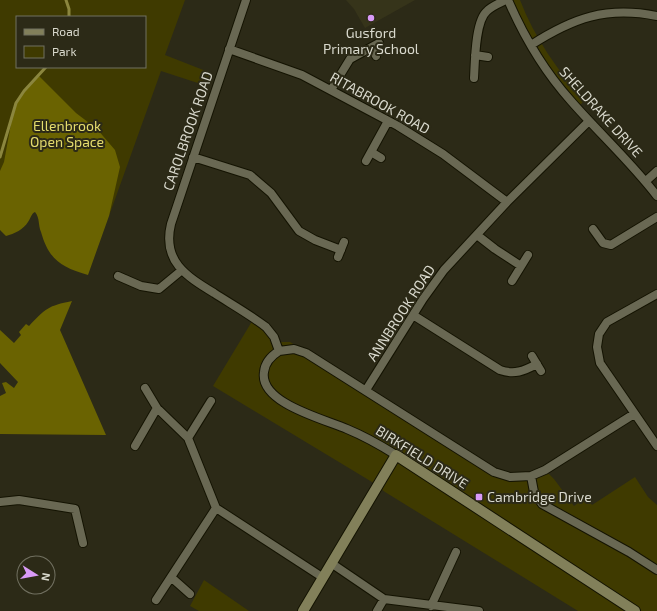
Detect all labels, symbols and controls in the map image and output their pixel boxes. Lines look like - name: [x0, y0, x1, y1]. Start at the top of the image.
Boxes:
- marker: Gusford Primary School: [366, 13, 376, 23]
- legend: [16, 16, 146, 68]
- text: Road: [52, 24, 80, 38]
- place label: Gusford Primary School: [323, 24, 420, 57]
- text: Park: [52, 44, 77, 58]
- street label: SHELDRAKE DRIVE: [556, 63, 647, 161]
- street label: RITABROOK ROAD: [327, 68, 433, 137]
- street label: CAROLBROOK ROAD: [159, 69, 216, 193]
- park label: Ellenbrook Open Space: [30, 117, 104, 150]
- street label: ANNBROOK ROAD: [363, 261, 438, 364]
- street label: BIRKFIELD DRIVE: [373, 421, 472, 492]
- place label: Cambridge Drive: [487, 488, 592, 505]
- marker: Cambridge Drive: [474, 492, 484, 502]
- north arrow: [16, 555, 56, 595]
- text: N: [39, 572, 53, 582]

